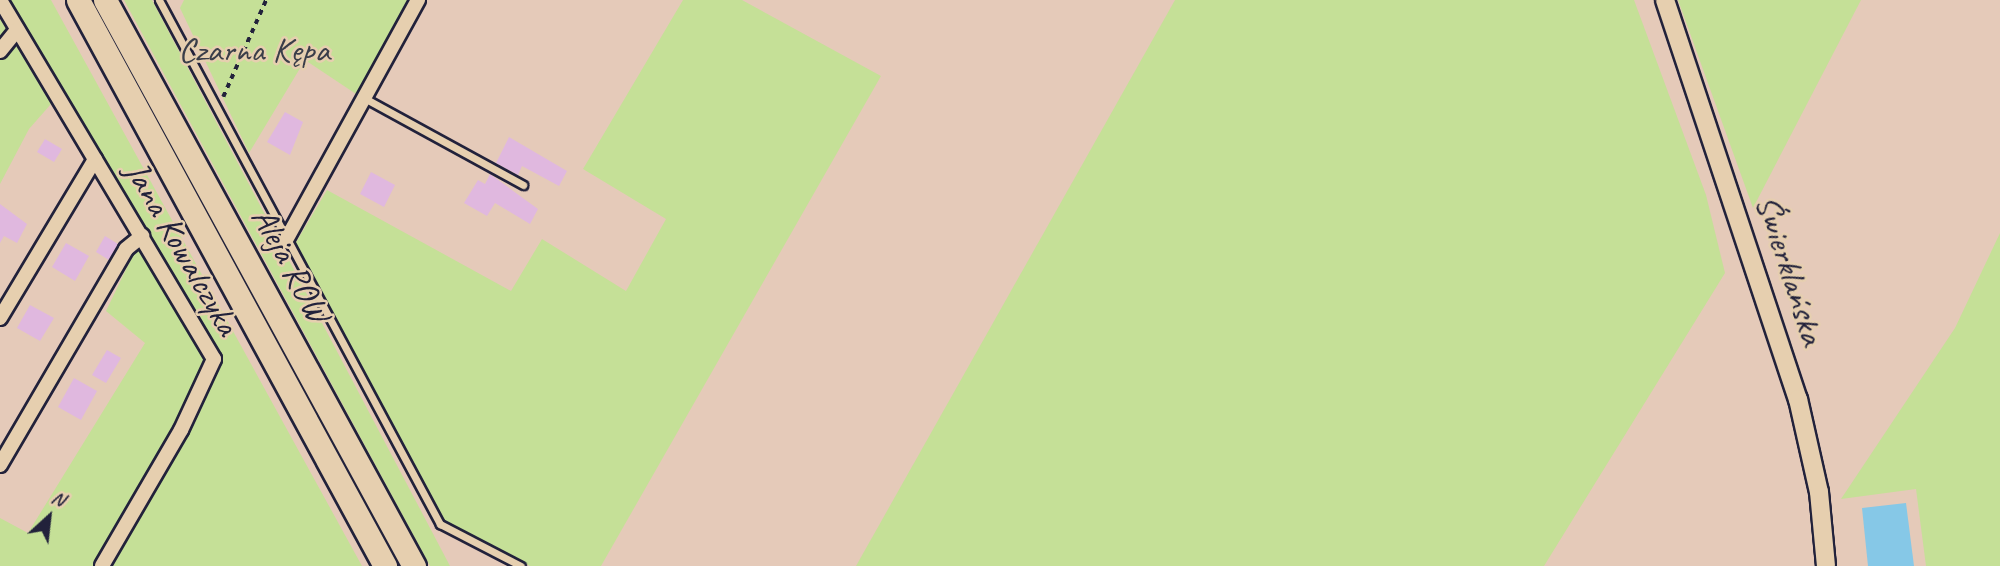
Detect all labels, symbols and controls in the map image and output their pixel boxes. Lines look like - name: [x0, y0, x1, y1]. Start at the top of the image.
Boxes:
- park label: Czarna Kępa: [178, 29, 330, 71]
- street label: Jana Kowalczyka: [116, 154, 248, 342]
- street label: Świerklańska: [1746, 190, 1834, 350]
- street label: Aleja ROW: [242, 200, 340, 330]
- north arrow: [14, 482, 84, 552]
- text: N: [48, 485, 69, 512]

